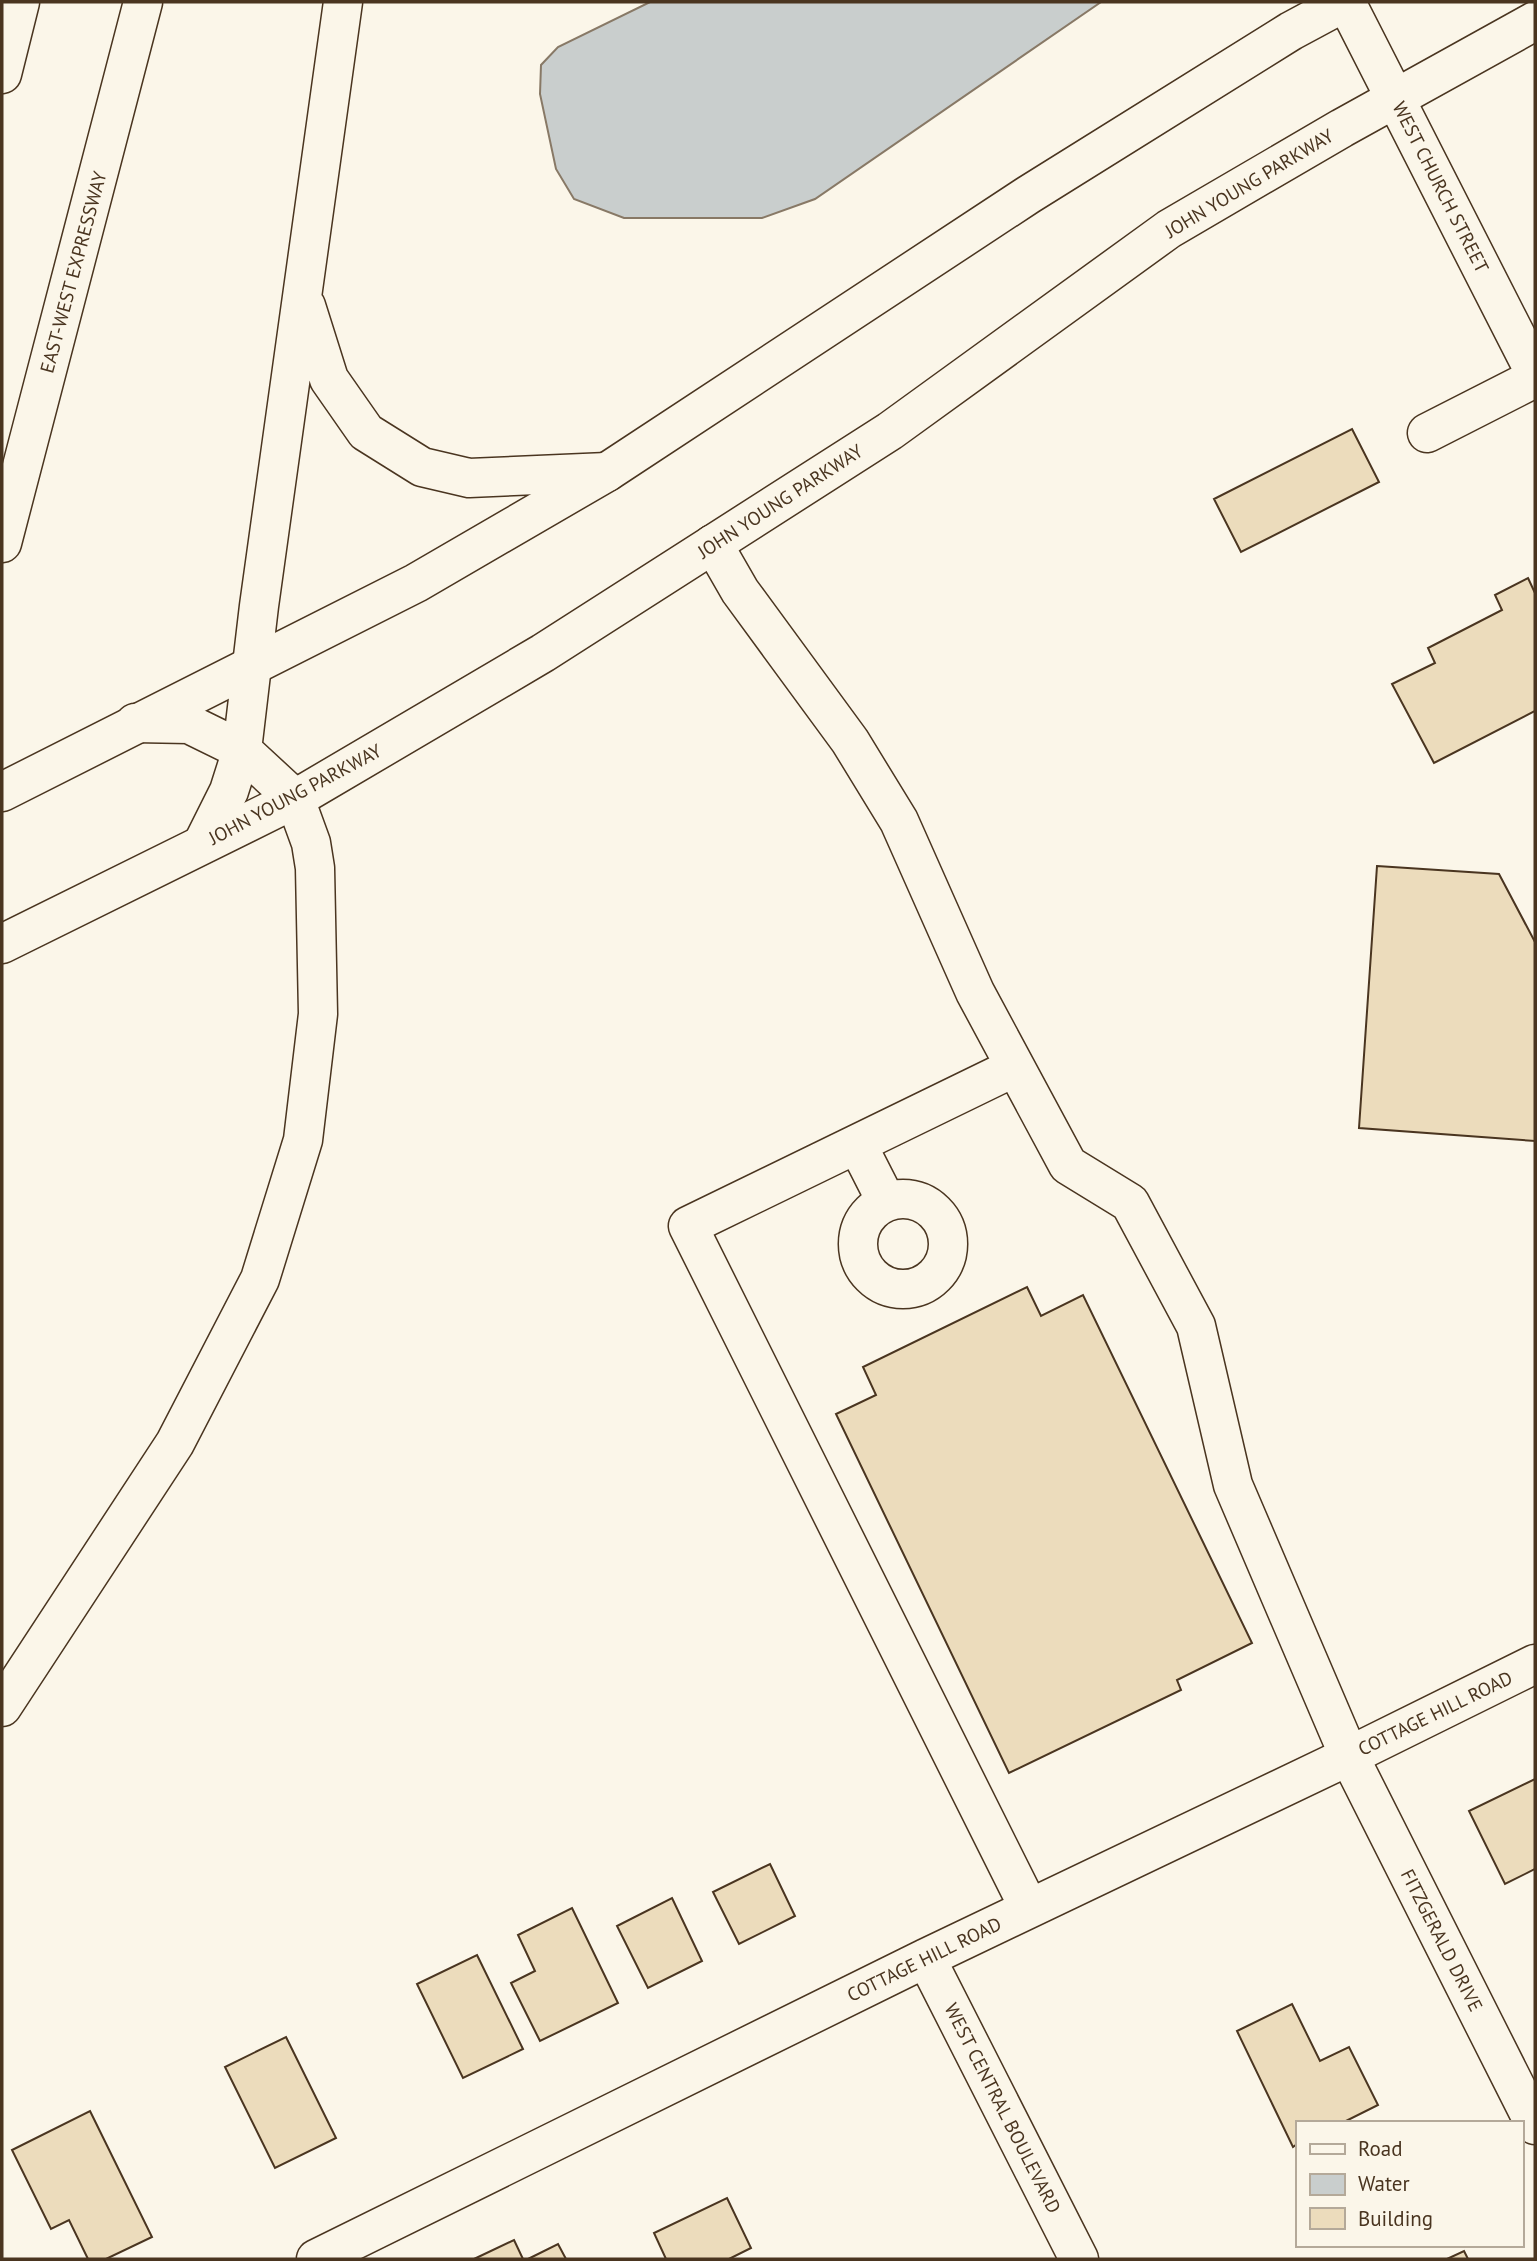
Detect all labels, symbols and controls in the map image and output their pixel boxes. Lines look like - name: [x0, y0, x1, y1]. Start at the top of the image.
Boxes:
- street label: WEST CHURCH STREET: [1387, 97, 1495, 277]
- street label: JOHN YOUNG PARKWAY: [1160, 123, 1338, 243]
- street label: EAST-WEST EXPRESSWAY: [35, 168, 112, 376]
- street label: JOHN YOUNG PARKWAY: [692, 438, 868, 564]
- street label: JOHN YOUNG PARKWAY: [204, 738, 386, 850]
- street label: COTTAGE HILL ROAD: [1354, 1665, 1516, 1761]
- street label: FITZGERALD DRIVE: [1396, 1865, 1488, 2015]
- street label: COTTAGE HILL ROAD: [843, 1911, 1005, 2007]
- street label: WEST CENTRAL BOULEVARD: [940, 1999, 1066, 2217]
- legend: [1296, 2121, 1523, 2247]
- text: Road: [1358, 2135, 1402, 2162]
- text: Water: [1358, 2170, 1410, 2197]
- text: Building: [1358, 2205, 1433, 2232]

